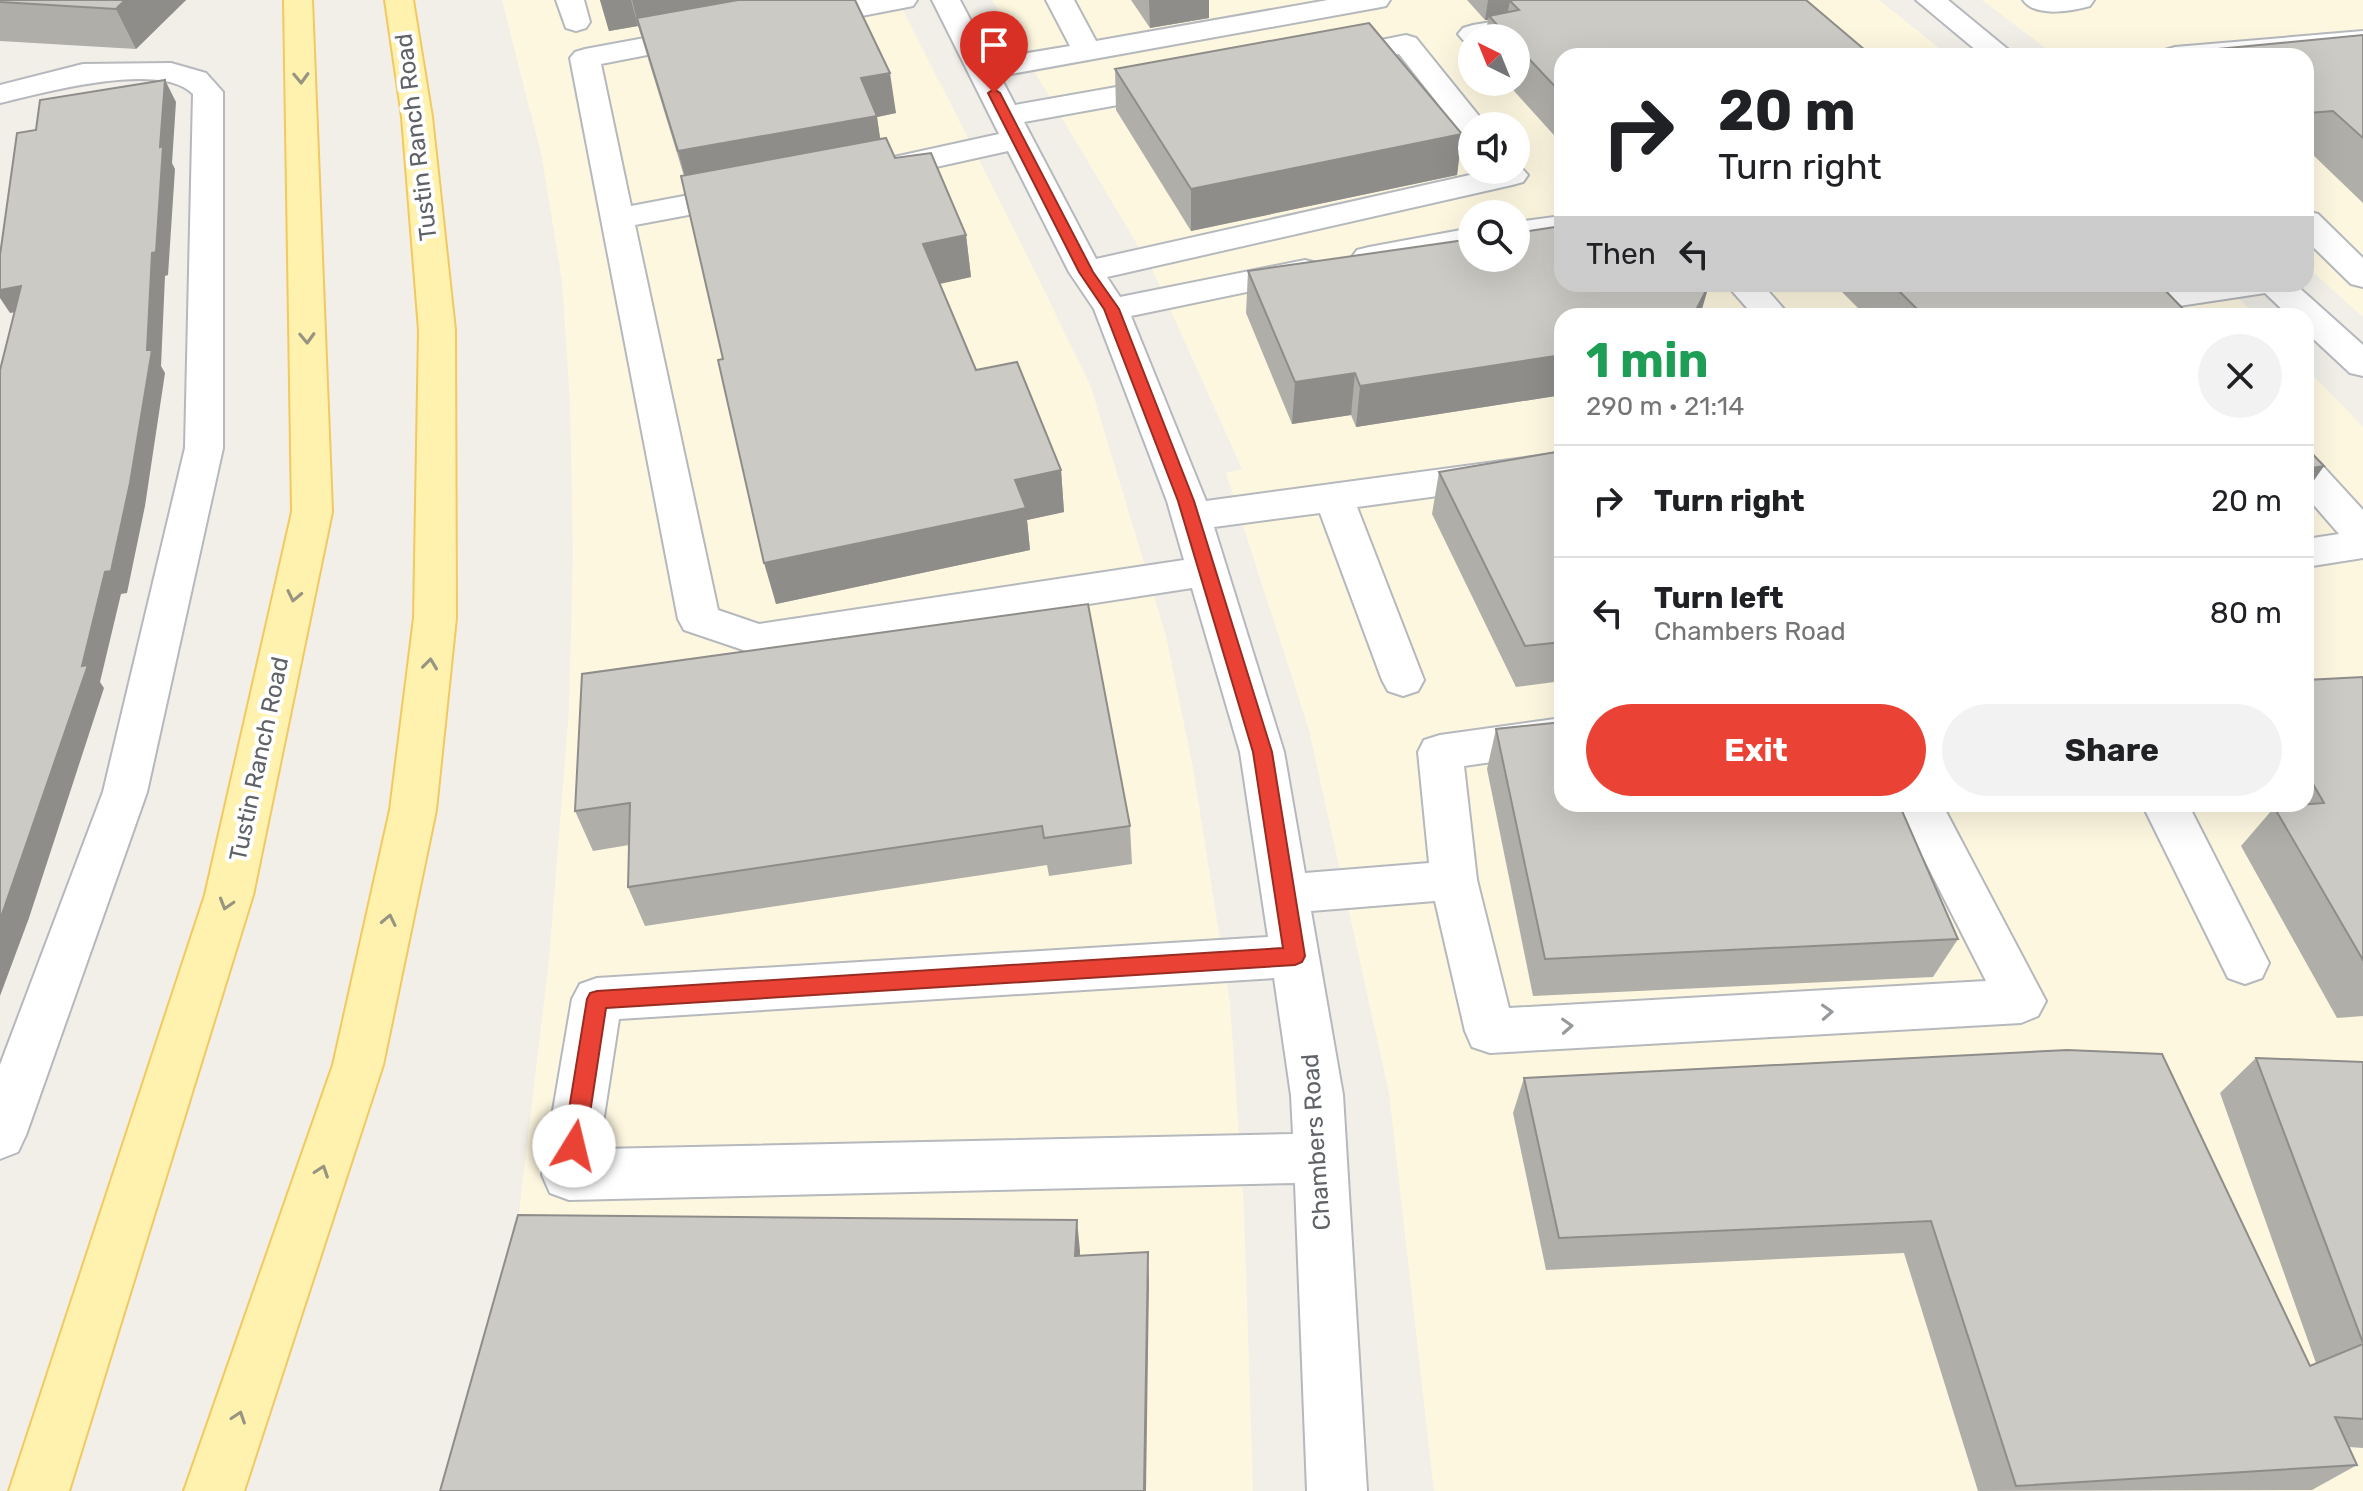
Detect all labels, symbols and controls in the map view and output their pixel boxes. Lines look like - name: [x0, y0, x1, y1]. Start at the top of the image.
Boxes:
- pin: [960, 11, 1028, 93]
- icon: arrive: [972, 23, 1016, 67]
- north arrow: [1458, 24, 1530, 96]
- map controls: [1458, 24, 1530, 272]
- street label: Tustin Ranch Road: [389, 32, 443, 242]
- one-way arrow: [292, 72, 309, 85]
- text: 20 m: [1718, 78, 1856, 144]
- icon: right: [1586, 80, 1690, 184]
- button: sound: [1458, 112, 1530, 184]
- text: Turn right: [1718, 145, 1882, 188]
- button: search: [1458, 200, 1530, 272]
- icon: left: [1672, 232, 1716, 276]
- text: Then: [1586, 236, 1656, 272]
- one-way arrow: [299, 332, 316, 345]
- text: 1 min: [1586, 332, 1709, 389]
- button: close: [2198, 334, 2282, 418]
- text: 290 m · 21:14: [1586, 391, 1744, 422]
- icon: right: [1586, 479, 1630, 523]
- text: Turn right: [1654, 483, 1805, 519]
- text: 20 m: [2211, 483, 2282, 519]
- text: Turn left: [1654, 580, 1784, 616]
- one-way arrow: [286, 589, 303, 602]
- icon: left: [1586, 591, 1630, 635]
- text: 80 m: [2210, 595, 2282, 631]
- text: Chambers Road: [1654, 616, 1846, 647]
- street label: Tustin Ranch Road: [224, 654, 294, 864]
- one-way arrow: [421, 657, 438, 671]
- button: Exit: [1586, 704, 1926, 796]
- button: Share: [1942, 704, 2282, 796]
- one-way arrow: [219, 897, 235, 911]
- one-way arrow: [380, 914, 397, 927]
- one-way arrow: [1821, 1003, 1834, 1020]
- one-way arrow: [1561, 1018, 1574, 1035]
- street label: Chambers Road: [1296, 1053, 1336, 1231]
- position arrow: [532, 1104, 616, 1188]
- one-way arrow: [313, 1165, 329, 1179]
- one-way arrow: [229, 1411, 245, 1425]

